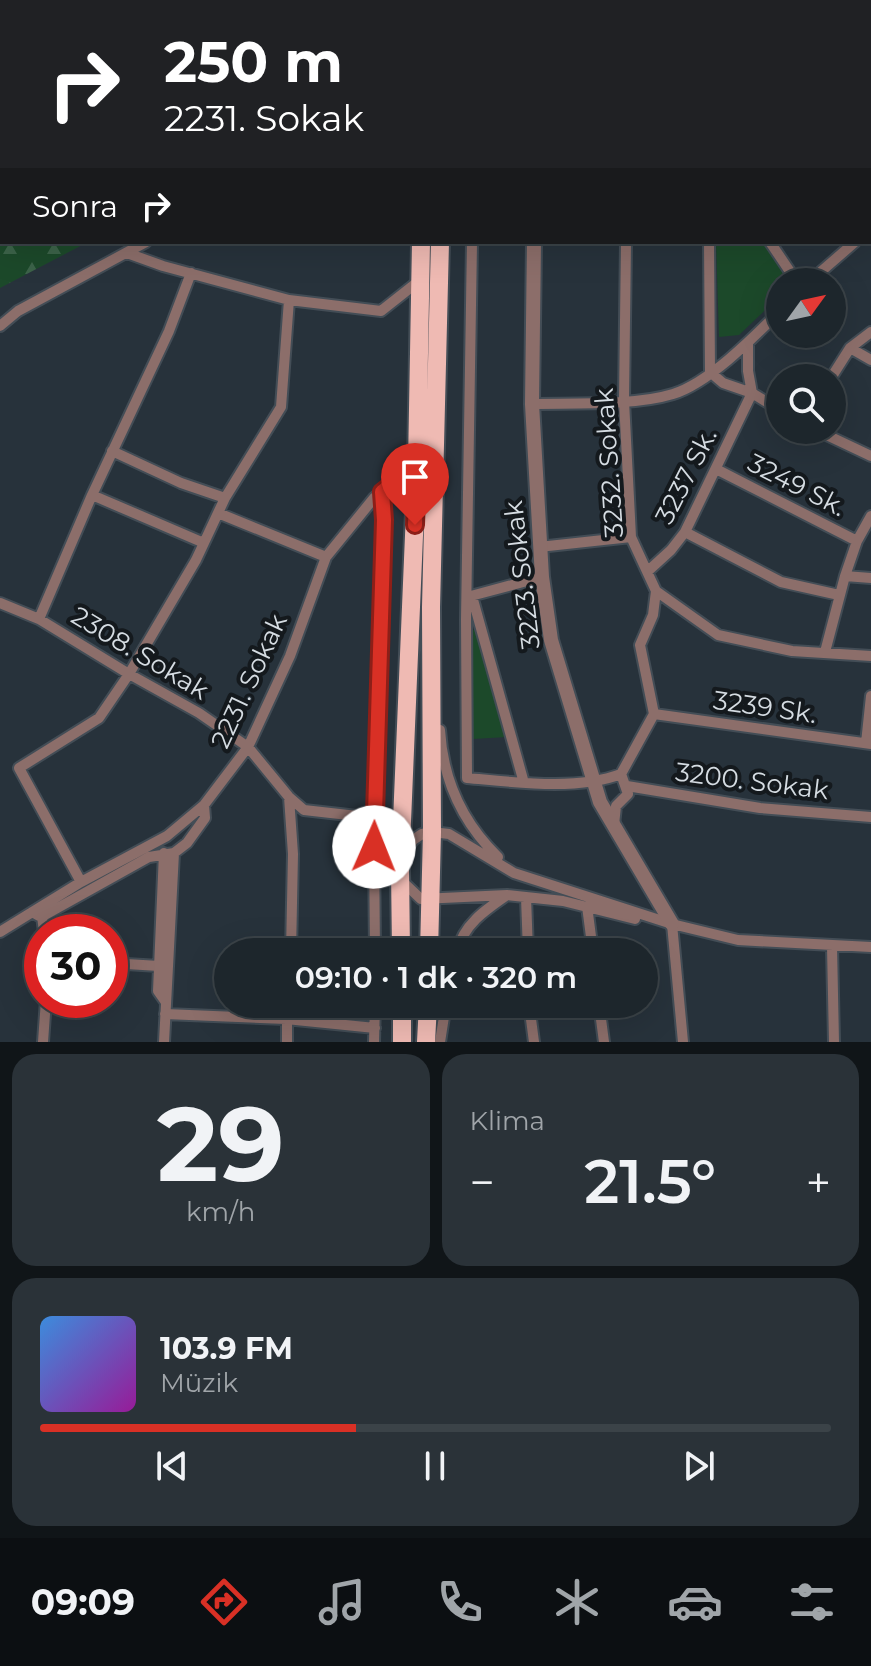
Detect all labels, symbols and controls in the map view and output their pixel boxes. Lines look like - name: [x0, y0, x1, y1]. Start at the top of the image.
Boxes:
- text: 250 m: [164, 28, 343, 96]
- icon: right: [32, 32, 136, 136]
- text: 2231. Sokak: [164, 96, 364, 140]
- icon: right: [134, 184, 178, 228]
- text: Sonra: [32, 188, 118, 225]
- north arrow: [766, 268, 846, 348]
- map controls: [766, 268, 846, 444]
- button: search: [766, 364, 846, 444]
- street label: 3232. Sokak: [588, 387, 630, 539]
- street label: 3237 Sk.: [648, 423, 724, 529]
- pin: [381, 443, 449, 525]
- street label: 3249 Sk.: [743, 447, 851, 523]
- icon: arrive: [393, 455, 437, 499]
- street label: 3223. Sokak: [497, 498, 547, 651]
- street label: 2308. Sokak: [66, 600, 215, 707]
- street label: 2231. Sokak: [204, 608, 294, 753]
- street label: 3239 Sk.: [711, 684, 819, 730]
- street label: 3200. Sokak: [674, 756, 831, 806]
- position arrow: [332, 805, 416, 889]
- speed limit sign: 30: [24, 914, 128, 1018]
- text: 09:10 · 1 dk · 320 m: [295, 959, 577, 996]
- text: 29: [157, 1080, 285, 1207]
- text: Klima: [470, 1105, 545, 1137]
- text: 21.5°: [584, 1145, 716, 1218]
- text: −: [470, 1155, 495, 1209]
- text: +: [806, 1155, 831, 1209]
- text: km/h: [186, 1196, 255, 1228]
- text: 103.9 FM: [160, 1330, 293, 1367]
- text: Müzik: [160, 1367, 238, 1399]
- icon: previous: [150, 1444, 194, 1488]
- icon: pause: [413, 1444, 457, 1488]
- icon: next: [677, 1444, 721, 1488]
- icon: directions: [196, 1574, 252, 1630]
- icon: music: [314, 1574, 370, 1630]
- icon: phone: [432, 1574, 488, 1630]
- icon: climate: [549, 1574, 605, 1630]
- icon: car: [667, 1574, 723, 1630]
- icon: filters: [784, 1574, 840, 1630]
- text: 09:09: [31, 1580, 135, 1624]

